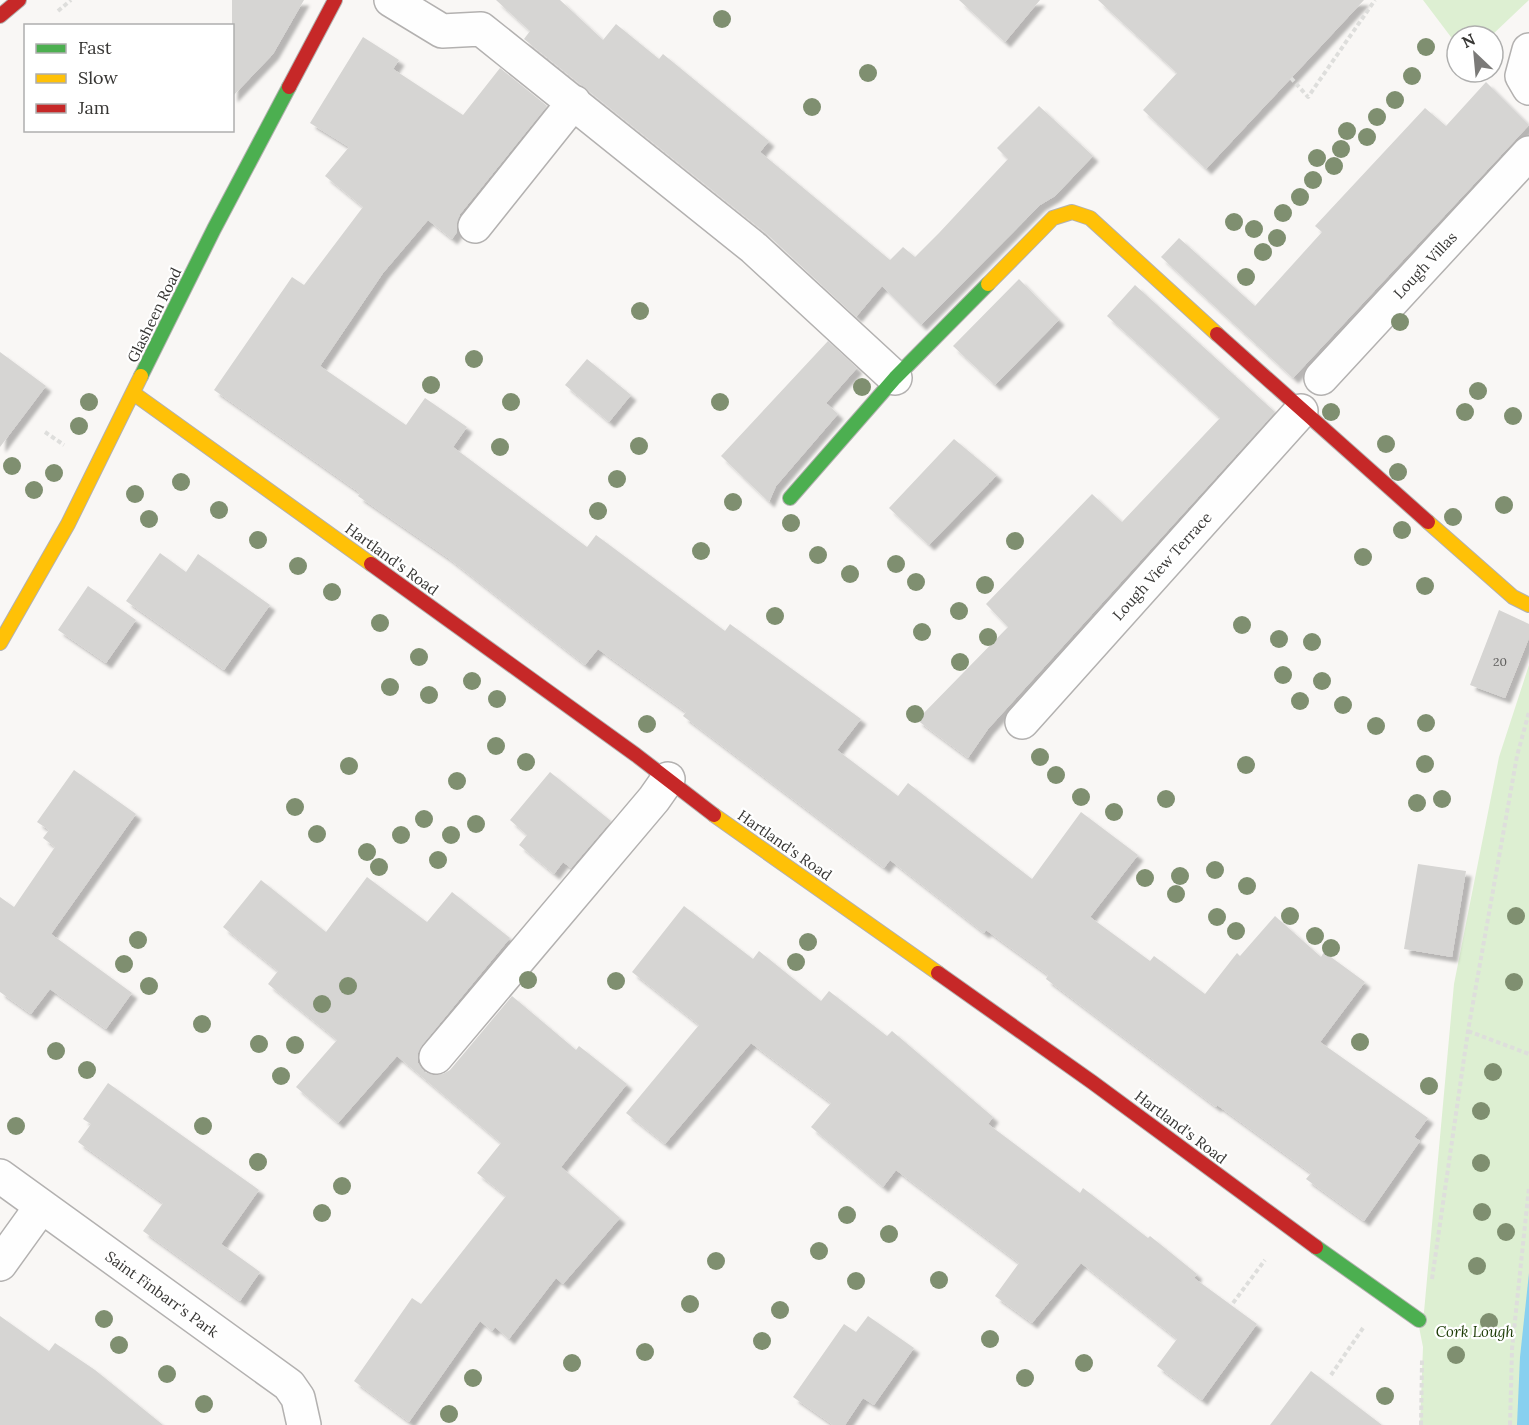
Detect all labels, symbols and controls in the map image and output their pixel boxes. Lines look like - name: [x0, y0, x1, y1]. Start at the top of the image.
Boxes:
- legend: [24, 24, 234, 132]
- north arrow: [1445, 24, 1505, 84]
- text: N: [1458, 29, 1478, 52]
- text: Fast: [78, 36, 112, 59]
- text: Slow: [78, 66, 118, 89]
- text: Jam: [77, 96, 110, 119]
- street label: Lough Villas: [1389, 228, 1461, 302]
- street label: Glasheen Road: [123, 264, 185, 366]
- street label: Lough View Terrace: [1108, 508, 1216, 624]
- street label: Hartland's Road: [342, 519, 442, 599]
- house number: 20: [1493, 654, 1507, 669]
- street label: Hartland's Road: [734, 806, 836, 884]
- street label: Hartland's Road: [1131, 1086, 1231, 1168]
- street label: Saint Finbarr's Park: [102, 1247, 222, 1341]
- park label: Cork Lough: [1436, 1322, 1515, 1341]

